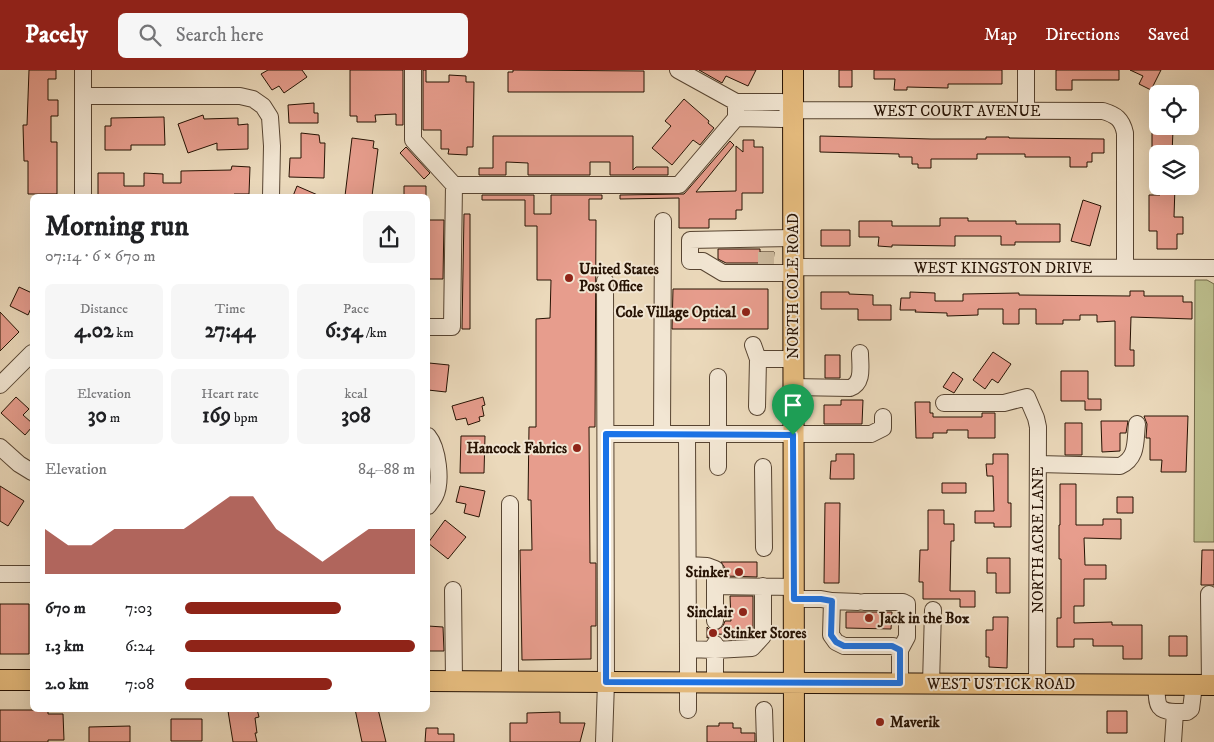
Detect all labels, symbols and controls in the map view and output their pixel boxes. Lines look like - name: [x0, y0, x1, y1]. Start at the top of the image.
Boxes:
- search box: [118, 13, 468, 58]
- text: Pacely: [25, 20, 88, 50]
- icon: search: [136, 21, 164, 49]
- text: Search here: [176, 24, 264, 47]
- text: Map: [984, 24, 1017, 46]
- text: Directions: [1045, 24, 1120, 46]
- text: Saved: [1148, 24, 1189, 46]
- map controls: [1149, 85, 1199, 195]
- button: locate: [1149, 85, 1199, 135]
- street label: WEST COURT AVENUE: [872, 102, 1041, 121]
- button: layers: [1149, 145, 1199, 195]
- text: Morning run: [45, 209, 189, 244]
- button: share: [363, 211, 415, 263]
- street label: NORTH COLE ROAD: [784, 213, 803, 359]
- text: 07:14 · 6 × 670 m: [45, 246, 156, 266]
- street label: WEST KINGSTON DRIVE: [913, 259, 1093, 278]
- place label: United States Post Office: [579, 260, 659, 296]
- marker: United States Post Office: [563, 272, 575, 284]
- text: Distance: [80, 300, 128, 318]
- text: Time: [215, 300, 245, 318]
- text: Pace: [343, 300, 369, 318]
- place label: Cole Village Optical: [615, 303, 736, 322]
- marker: Cole Village Optical: [740, 306, 752, 318]
- text: 4.02: [74, 318, 113, 344]
- text: 27:44: [205, 318, 255, 344]
- text: 6:54: [325, 318, 363, 344]
- text: km: [113, 324, 134, 342]
- text: /km: [363, 324, 387, 342]
- pin: [772, 384, 814, 435]
- text: Elevation: [77, 385, 131, 403]
- text: Heart rate: [201, 385, 259, 403]
- text: kcal: [345, 385, 367, 403]
- icon: arrive: [779, 391, 807, 419]
- text: 30: [88, 403, 107, 429]
- text: 169: [202, 403, 231, 429]
- text: 308: [341, 403, 371, 429]
- text: m: [107, 409, 120, 427]
- text: bpm: [231, 409, 258, 427]
- place label: Hancock Fabrics: [466, 439, 567, 458]
- marker: Hancock Fabrics: [571, 442, 583, 454]
- text: Elevation: [45, 459, 107, 479]
- text: 84–88 m: [358, 459, 415, 479]
- street label: NORTH ACRE LANE: [1029, 466, 1048, 613]
- place label: Stinker: [686, 563, 729, 582]
- marker: Stinker: [733, 566, 745, 578]
- text: 670 m: [45, 598, 86, 618]
- text: 7:03: [125, 598, 152, 618]
- place label: Sinclair: [687, 603, 733, 622]
- marker: Sinclair: [737, 606, 749, 618]
- place label: Jack in the Box: [877, 609, 970, 628]
- marker: Jack in the Box: [863, 612, 875, 624]
- place label: Stinker Stores: [723, 624, 806, 643]
- marker: Stinker Stores: [707, 627, 719, 639]
- text: 1.3 km: [45, 636, 84, 656]
- text: 6:24: [125, 636, 155, 656]
- text: 2.0 km: [45, 674, 89, 694]
- text: 7:08: [125, 674, 154, 694]
- street label: WEST USTICK ROAD: [926, 675, 1075, 694]
- place label: Maverik: [890, 713, 940, 732]
- marker: Maverik: [874, 716, 886, 728]

